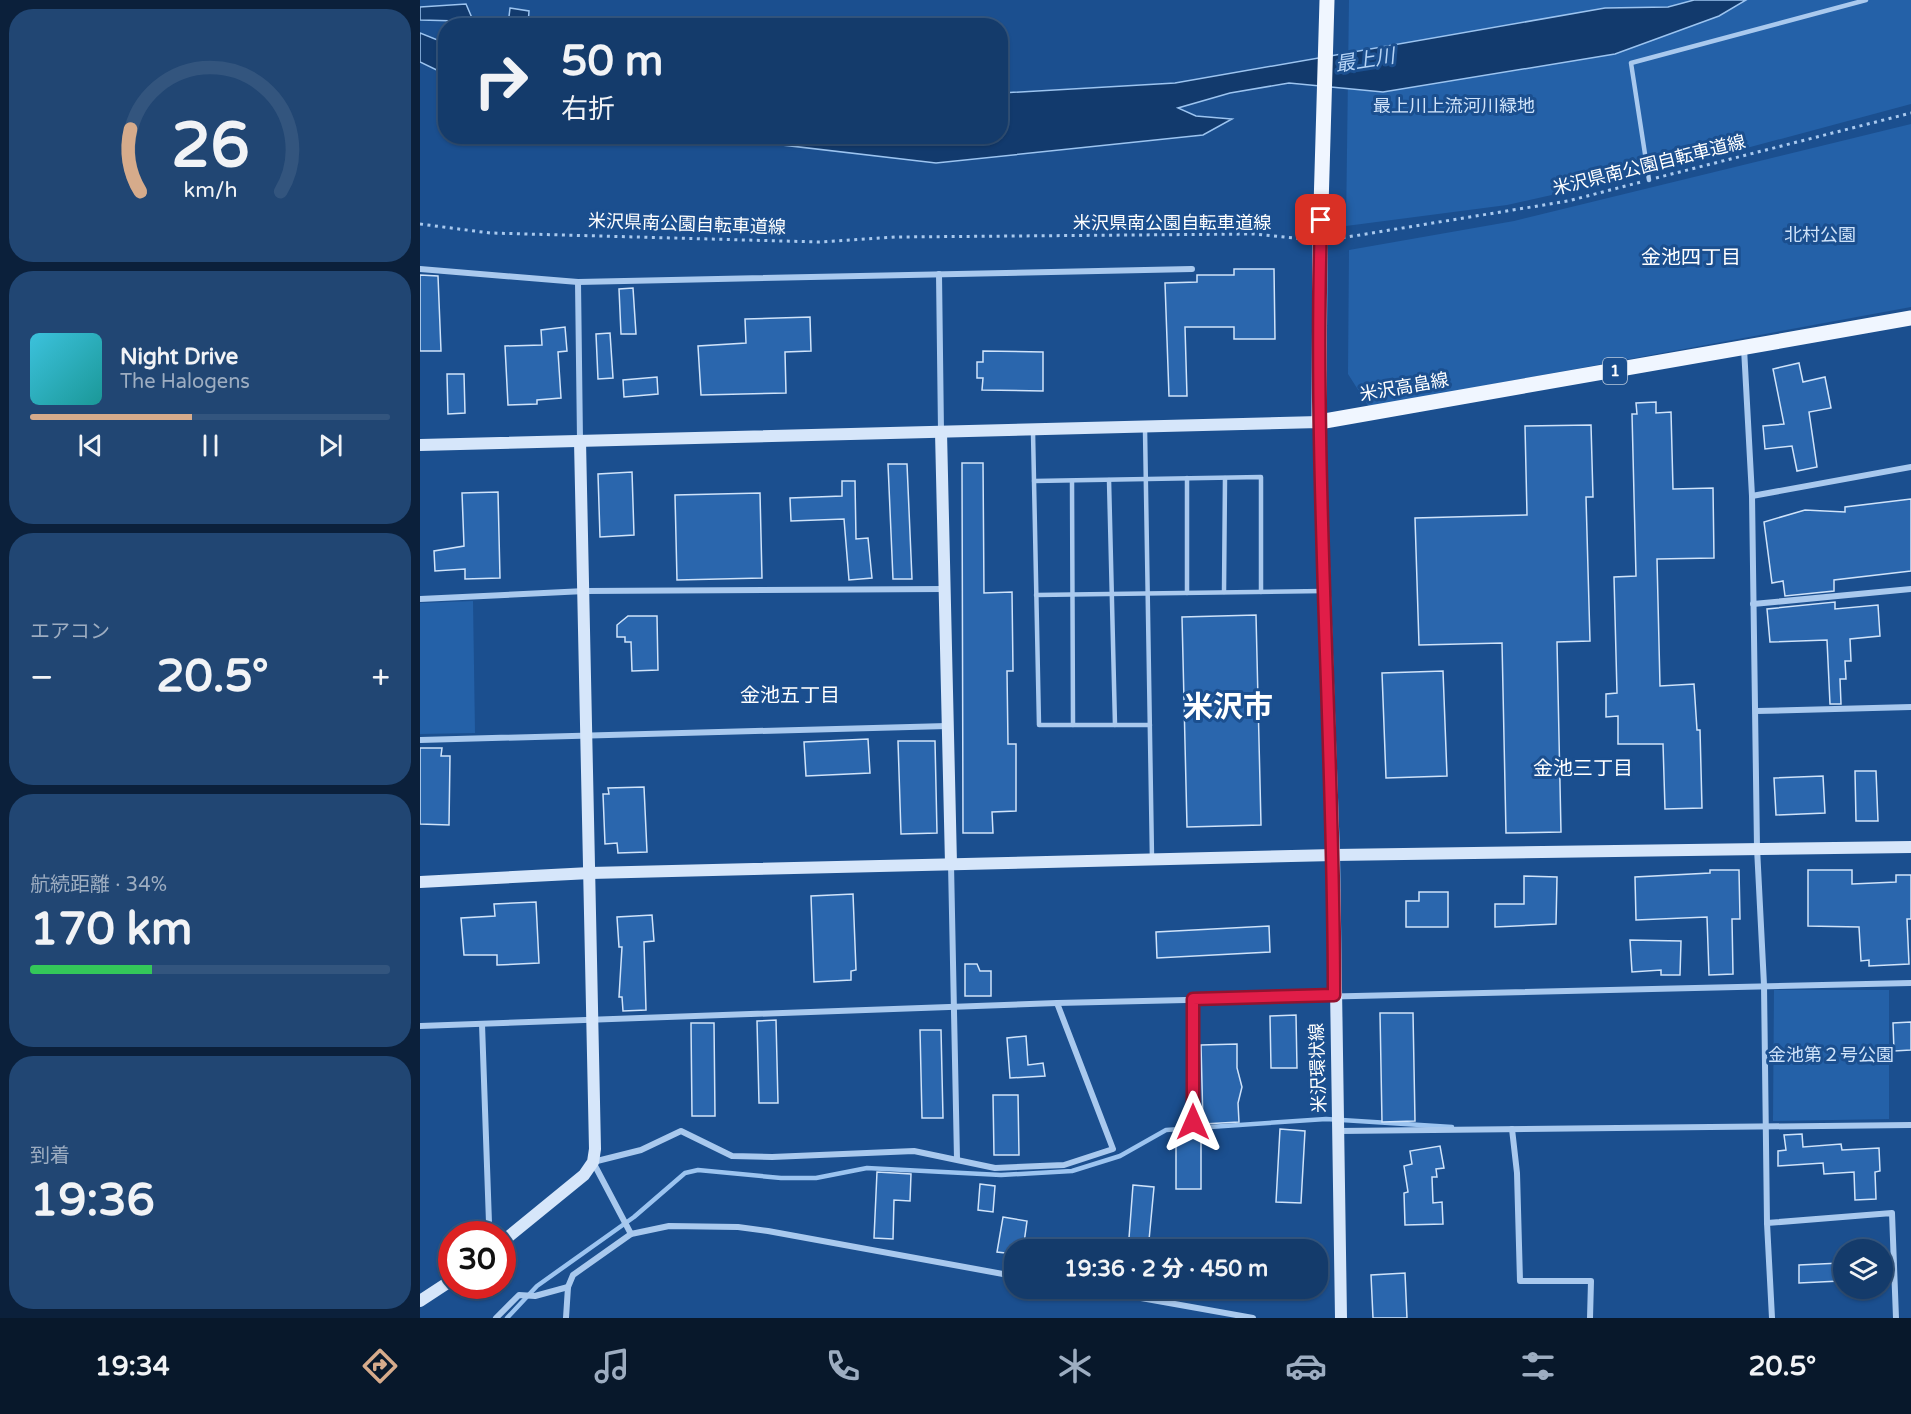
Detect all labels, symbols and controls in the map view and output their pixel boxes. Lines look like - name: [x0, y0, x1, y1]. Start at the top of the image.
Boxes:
- text: 50 m: [561, 36, 663, 87]
- icon: right: [462, 42, 540, 120]
- water label: 最上川: [1333, 44, 1398, 78]
- text: 右折: [561, 93, 615, 126]
- park label: 最上川上流河川緑地: [1373, 95, 1535, 117]
- text: 26: [171, 110, 249, 185]
- street label: 米沢県南公園自転車道線: [1550, 130, 1748, 200]
- text: km/h: [183, 178, 237, 204]
- pin: [1295, 194, 1346, 245]
- icon: arrive: [1304, 203, 1337, 236]
- street label: 米沢県南公園自転車道線: [588, 210, 786, 238]
- street label: 米沢県南公園自転車道線: [1073, 212, 1271, 234]
- park label: 北村公園: [1784, 224, 1856, 246]
- district label: 金池四丁目: [1641, 246, 1741, 270]
- text: Night Drive: [120, 344, 238, 370]
- road number: 1: [1603, 358, 1627, 384]
- street label: 米沢高畠線: [1358, 368, 1450, 406]
- text: The Halogens: [120, 370, 250, 394]
- icon: previous: [74, 429, 107, 462]
- icon: pause: [194, 429, 227, 462]
- icon: next: [314, 429, 347, 462]
- text: エアコン: [30, 620, 110, 644]
- text: 20.5°: [156, 650, 269, 704]
- text: −: [30, 658, 54, 697]
- text: +: [371, 658, 390, 697]
- district label: 金池五丁目: [740, 684, 840, 708]
- district label: 米沢市: [1183, 689, 1273, 726]
- district label: 金池三丁目: [1533, 757, 1633, 781]
- text: 航続距離 · 34%: [30, 873, 167, 897]
- text: 170 km: [30, 903, 192, 957]
- street label: 米沢環状線: [1305, 1023, 1331, 1113]
- park label: 金池第２号公園: [1768, 1044, 1894, 1066]
- position arrow: [1161, 1090, 1225, 1154]
- text: 到着: [30, 1144, 70, 1168]
- text: 19:36: [30, 1174, 155, 1228]
- speed limit sign: 30: [438, 1221, 516, 1299]
- map controls: [1833, 1239, 1893, 1299]
- button: layers: [1833, 1239, 1893, 1299]
- text: 19:36 · 2 分 · 450 m: [1064, 1256, 1268, 1282]
- icon: directions: [359, 1345, 401, 1387]
- icon: music: [591, 1345, 633, 1387]
- icon: phone: [822, 1345, 864, 1387]
- icon: climate: [1054, 1345, 1096, 1387]
- icon: car: [1285, 1345, 1327, 1387]
- icon: filters: [1517, 1345, 1559, 1387]
- text: 19:34: [95, 1350, 170, 1383]
- text: 20.5°: [1749, 1350, 1816, 1383]

